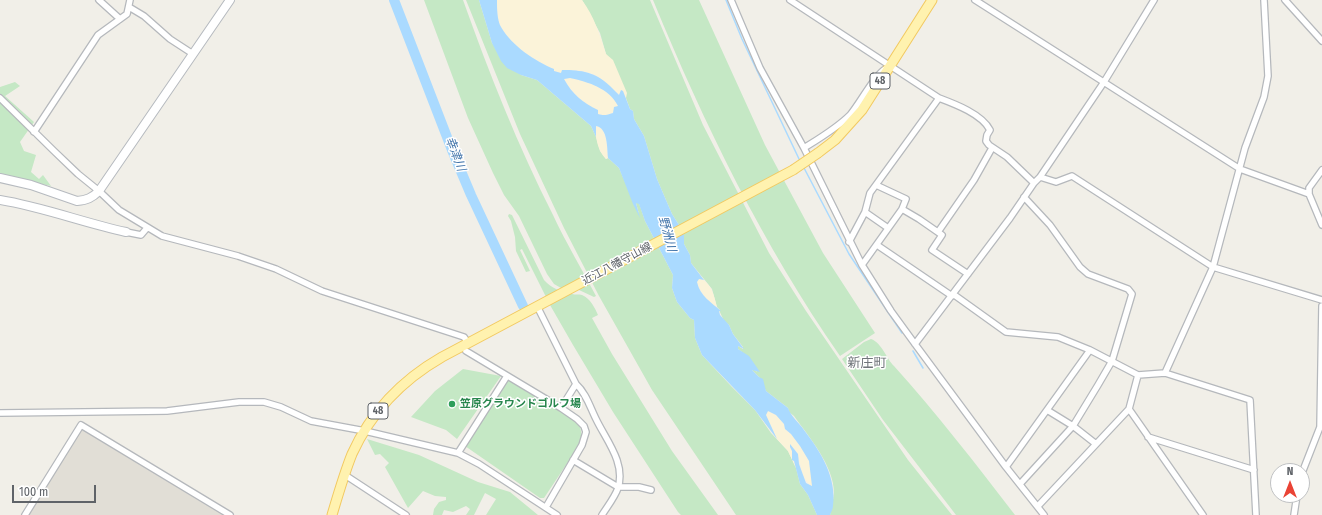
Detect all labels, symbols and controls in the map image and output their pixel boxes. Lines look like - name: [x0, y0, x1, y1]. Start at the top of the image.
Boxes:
- road number: 48: [870, 73, 890, 89]
- water label: 幸津川: [442, 135, 468, 173]
- water label: 野洲川: [655, 215, 679, 253]
- street label: 近江八幡守山線: [580, 240, 654, 288]
- district label: 新庄町: [848, 355, 886, 371]
- place label: 笠原グラウンドゴルフ場: [460, 397, 581, 411]
- marker: 笠原グラウンドゴルフ場: [447, 399, 457, 409]
- road number: 48: [368, 403, 388, 419]
- north arrow: [1270, 463, 1310, 503]
- text: N: [1287, 465, 1293, 478]
- scale bar: [14, 477, 98, 503]
- text: 100 m: [19, 485, 48, 499]

